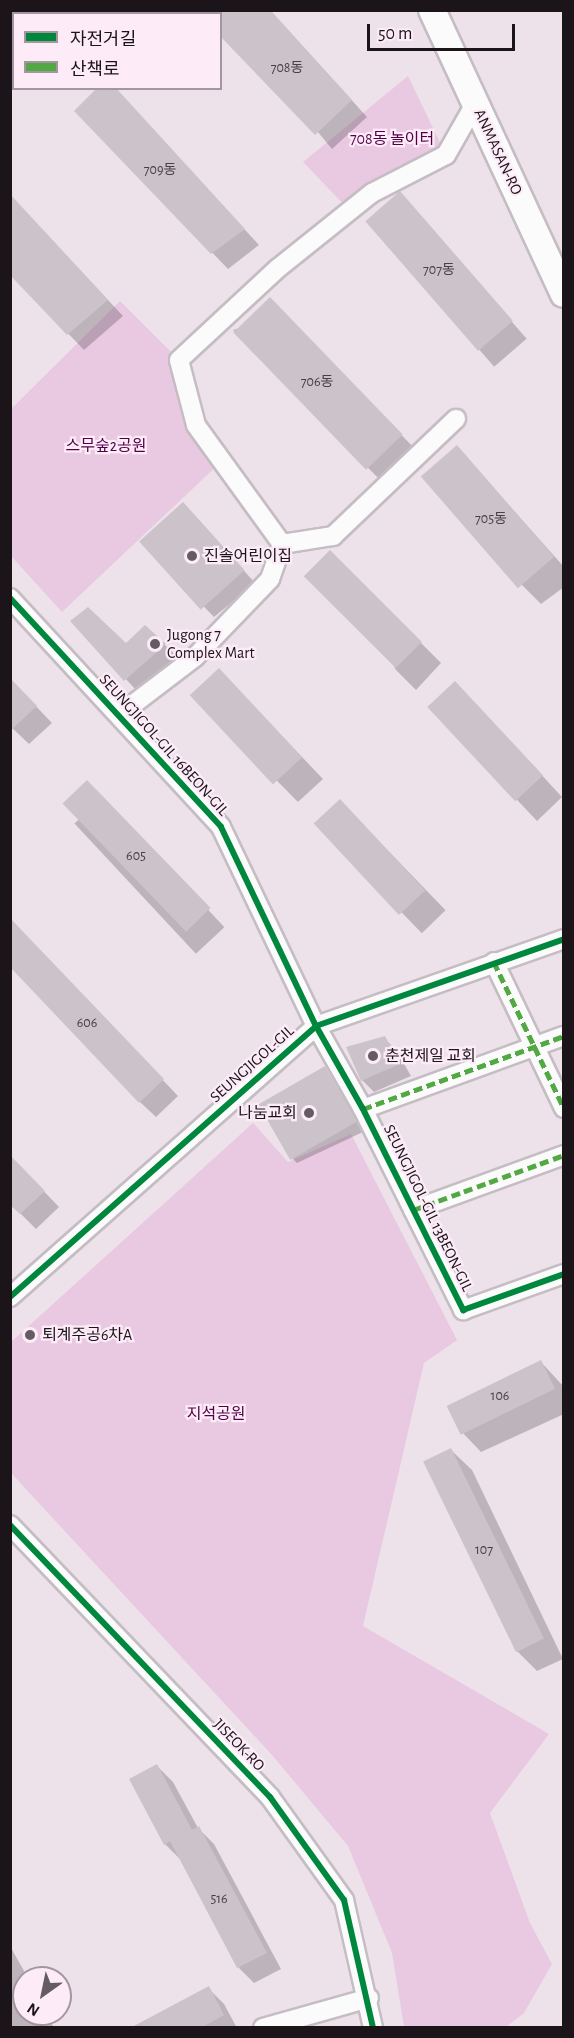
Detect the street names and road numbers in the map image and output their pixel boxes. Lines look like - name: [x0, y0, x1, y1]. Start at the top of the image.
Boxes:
- street label: ANMASAN-RO: [470, 106, 526, 198]
- street label: SEUNGJIGOL-GIL 16BEON-GIL: [95, 670, 233, 820]
- street label: SEUNGJIGOL-GIL: [206, 1021, 298, 1107]
- street label: SEUNGJIGOL-GIL 13BEON-GIL: [379, 1121, 477, 1295]
- street label: JISEOK-RO: [209, 1715, 269, 1775]

